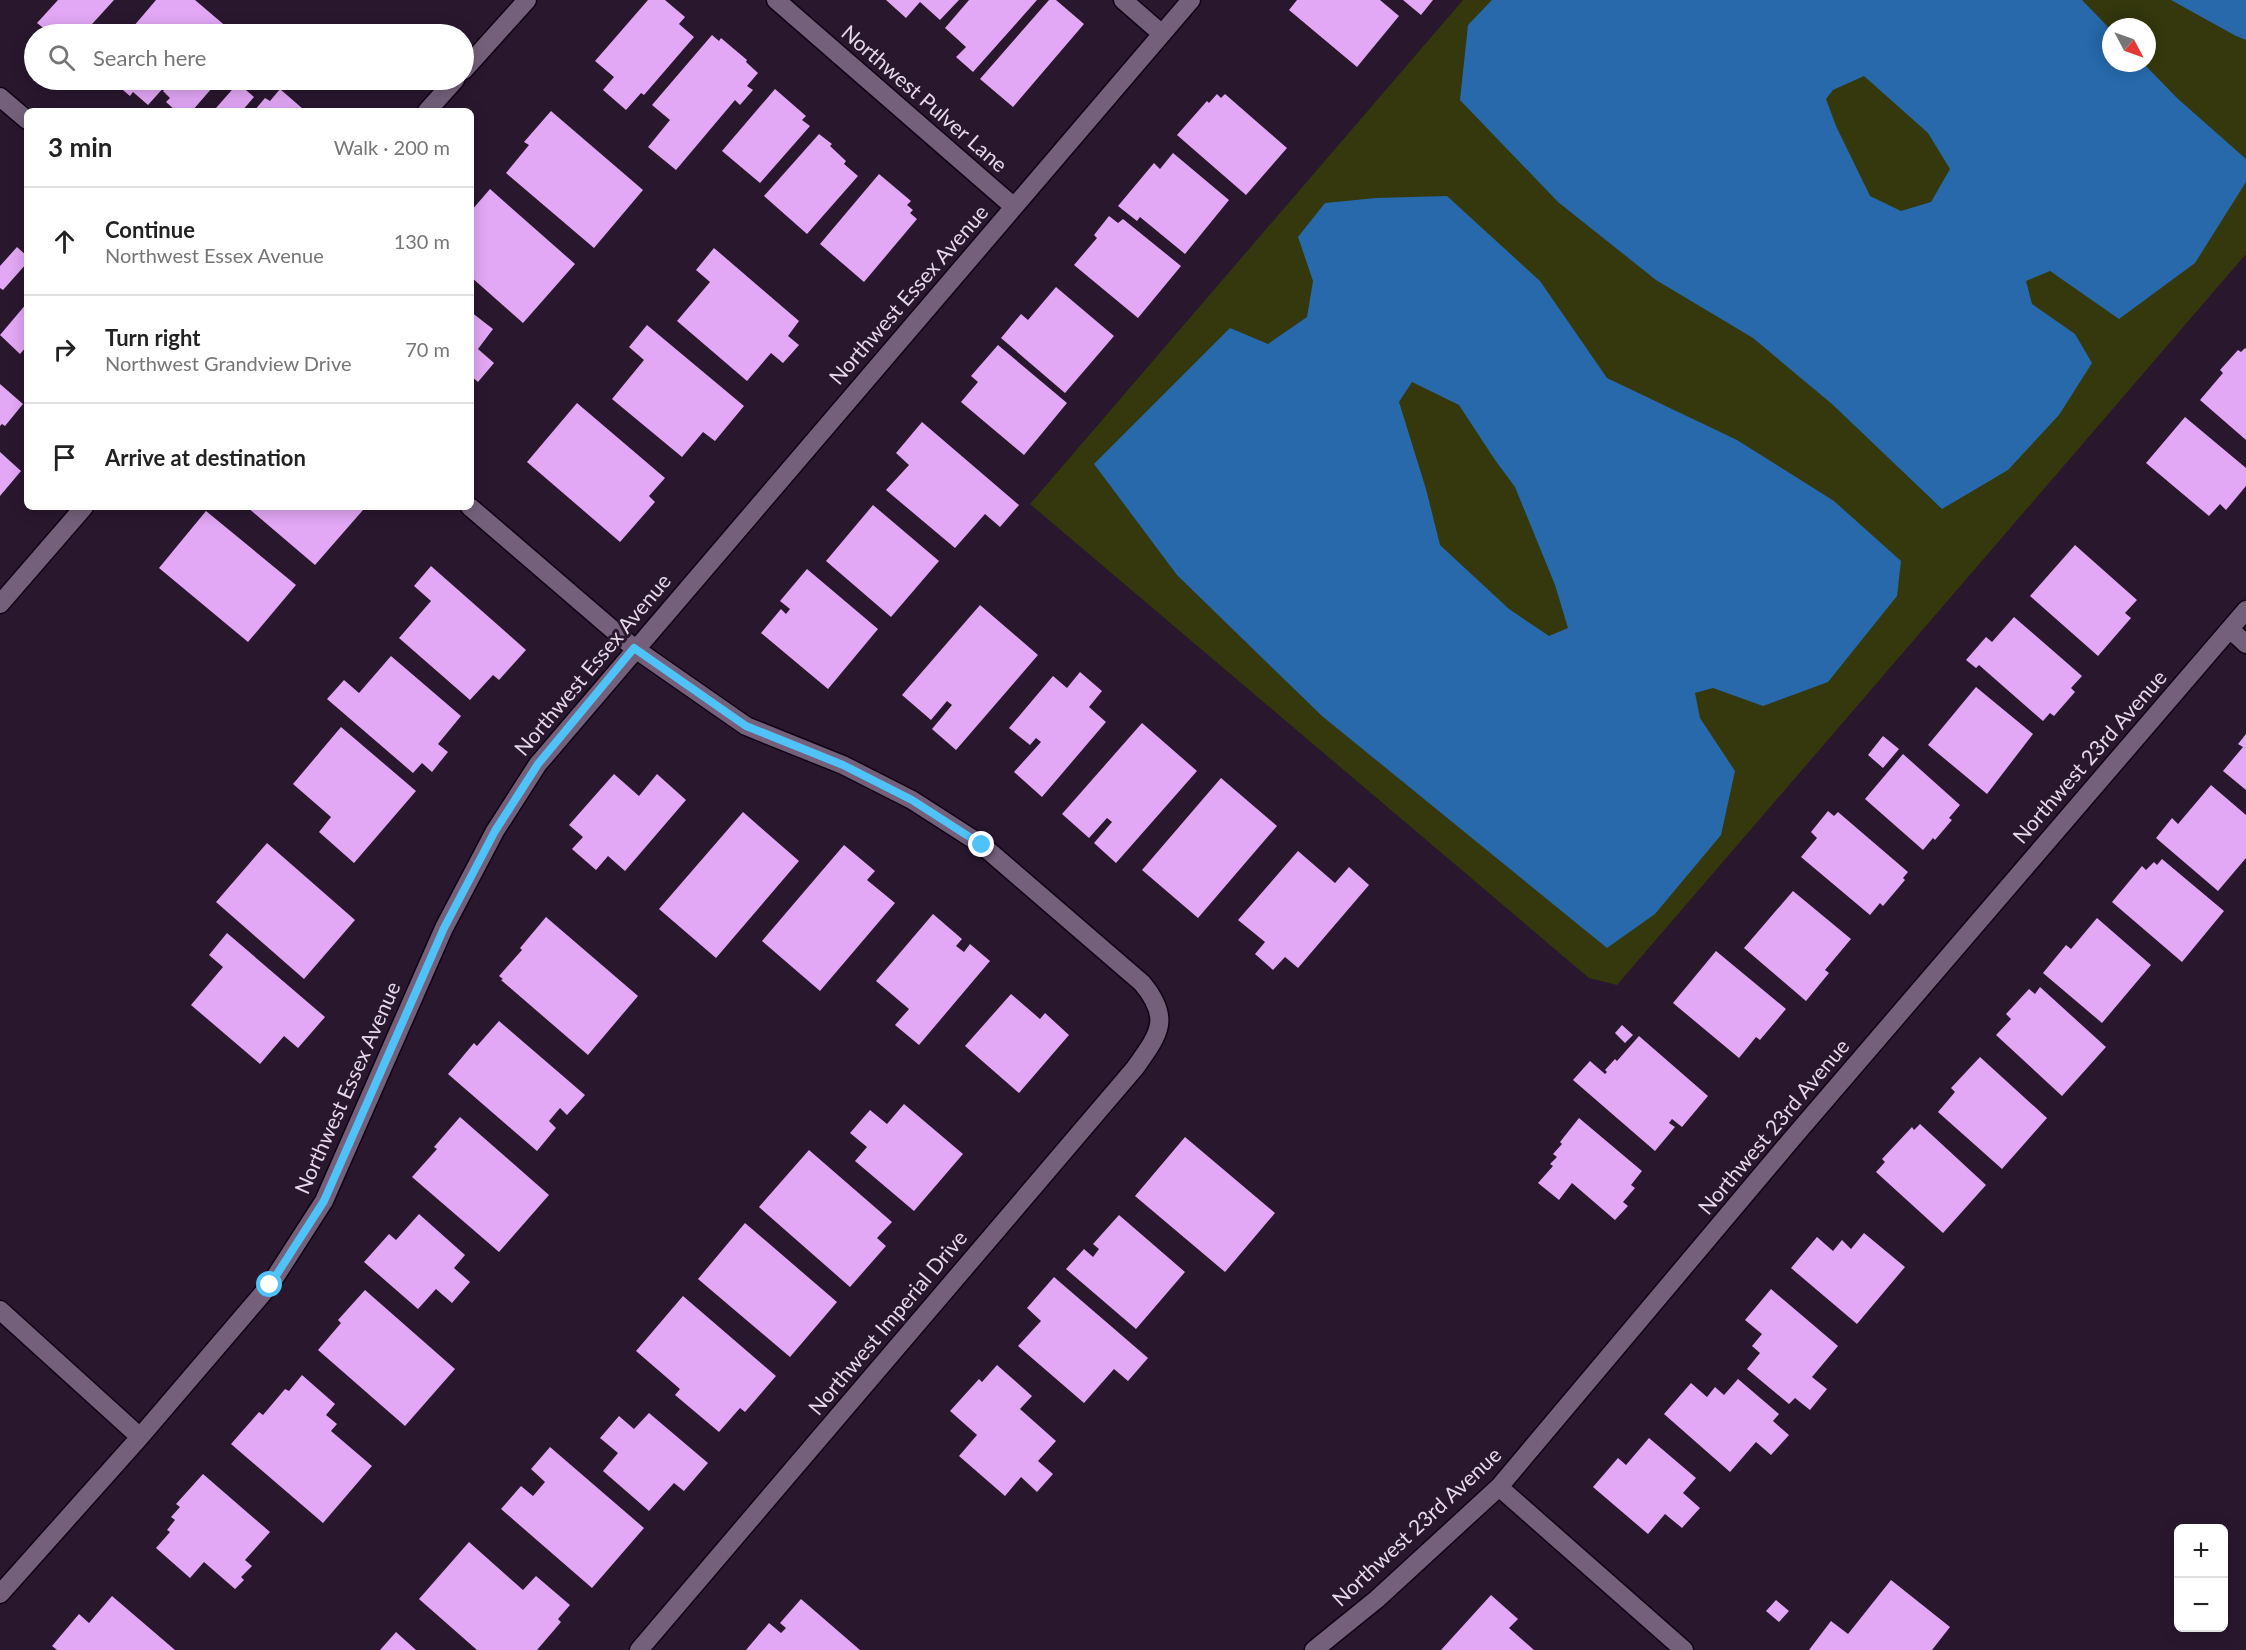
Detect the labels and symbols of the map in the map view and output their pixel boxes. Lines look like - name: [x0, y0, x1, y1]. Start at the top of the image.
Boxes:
- north arrow: [2102, 18, 2156, 72]
- street label: Northwest Pulver Lane: [837, 19, 1013, 177]
- street label: Northwest Essex Avenue: [823, 199, 993, 389]
- street label: Northwest Essex Avenue: [508, 568, 675, 760]
- street label: Northwest 23rd Avenue: [2007, 664, 2171, 848]
- route end: [968, 831, 994, 857]
- street label: Northwest Essex Avenue: [289, 977, 405, 1197]
- street label: Northwest 23rd Avenue: [1692, 1033, 1854, 1219]
- street label: Northwest Imperial Drive: [802, 1225, 971, 1419]
- route start: [256, 1271, 282, 1297]
- street label: Northwest 23rd Avenue: [1326, 1441, 1505, 1611]

